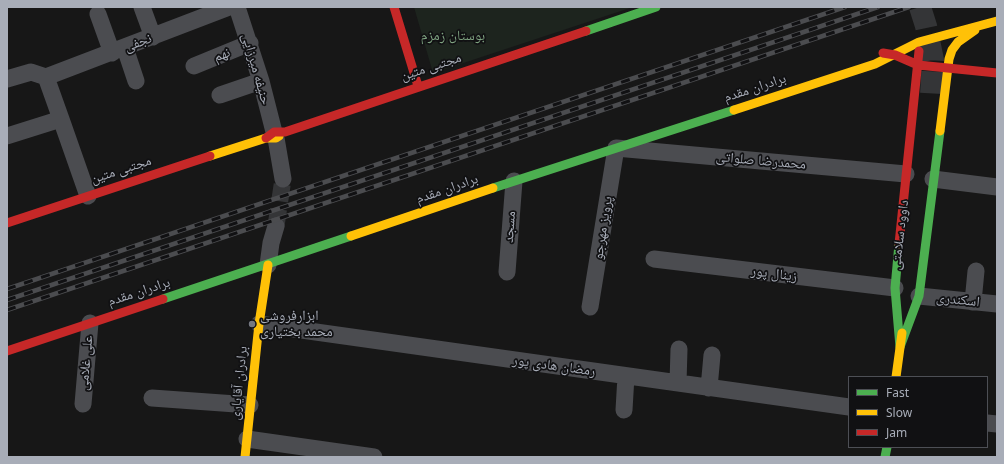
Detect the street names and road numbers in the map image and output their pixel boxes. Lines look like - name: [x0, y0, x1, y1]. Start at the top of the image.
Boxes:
- street label: نجفی: [122, 30, 154, 56]
- street label: حنیفه میرزایی: [238, 31, 274, 107]
- street label: نهم: [211, 44, 233, 66]
- street label: مجتبی متین: [399, 49, 463, 85]
- street label: برادران مقدم: [722, 70, 788, 106]
- street label: محمدرضا صلواتی: [715, 149, 807, 173]
- street label: مجتبی متین: [89, 152, 153, 188]
- street label: برادران مقدم: [414, 171, 480, 207]
- street label: پرویز مهرجو: [590, 195, 616, 261]
- street label: داوود سلامتی: [887, 199, 913, 271]
- street label: مسجد: [501, 211, 519, 243]
- street label: زینال پور: [750, 263, 798, 285]
- street label: برادران مقدم: [106, 274, 172, 310]
- street label: اسکندری: [935, 289, 981, 311]
- street label: علی غلامی: [75, 335, 97, 391]
- street label: برادران آقایاری: [227, 345, 251, 421]
- street label: رمضان هادی پور: [511, 352, 597, 380]

